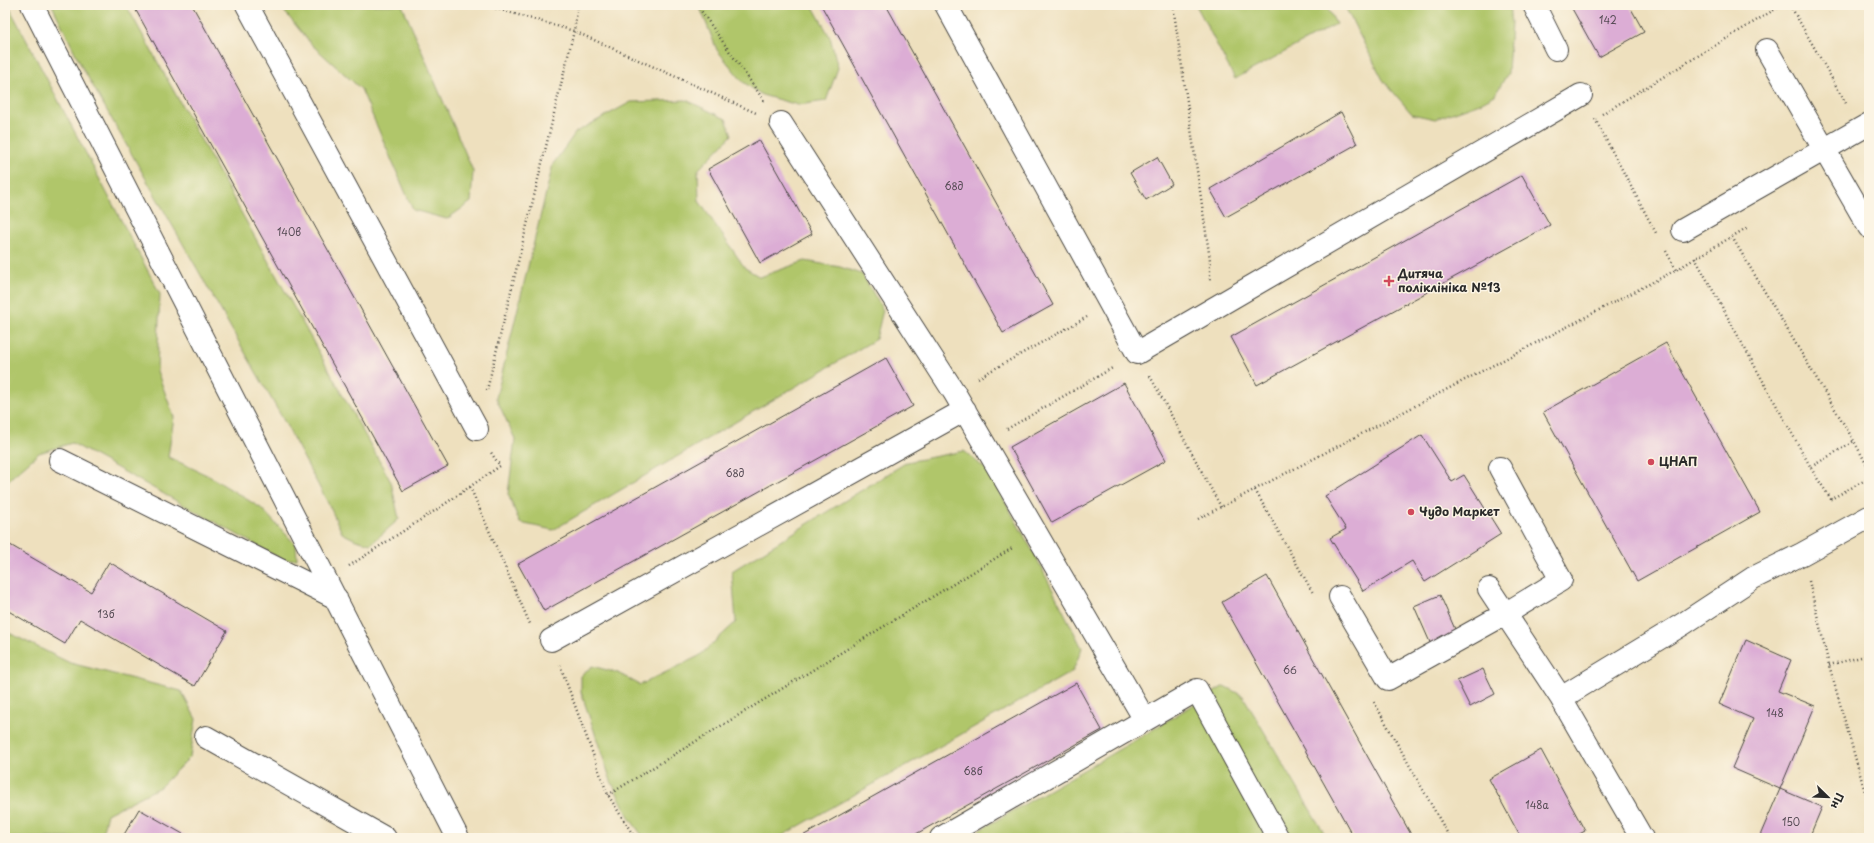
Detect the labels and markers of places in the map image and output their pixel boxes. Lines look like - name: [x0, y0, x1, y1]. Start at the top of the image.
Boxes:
- place label: Дитяча поліклініка №13: [1397, 264, 1501, 296]
- marker: Дитяча поліклініка №13: [1383, 275, 1395, 287]
- place label: ЦНАП: [1659, 452, 1698, 470]
- marker: ЦНАП: [1646, 457, 1656, 467]
- place label: Чудо Маркет: [1419, 502, 1500, 520]
- marker: Чудо Маркет: [1406, 507, 1416, 517]

